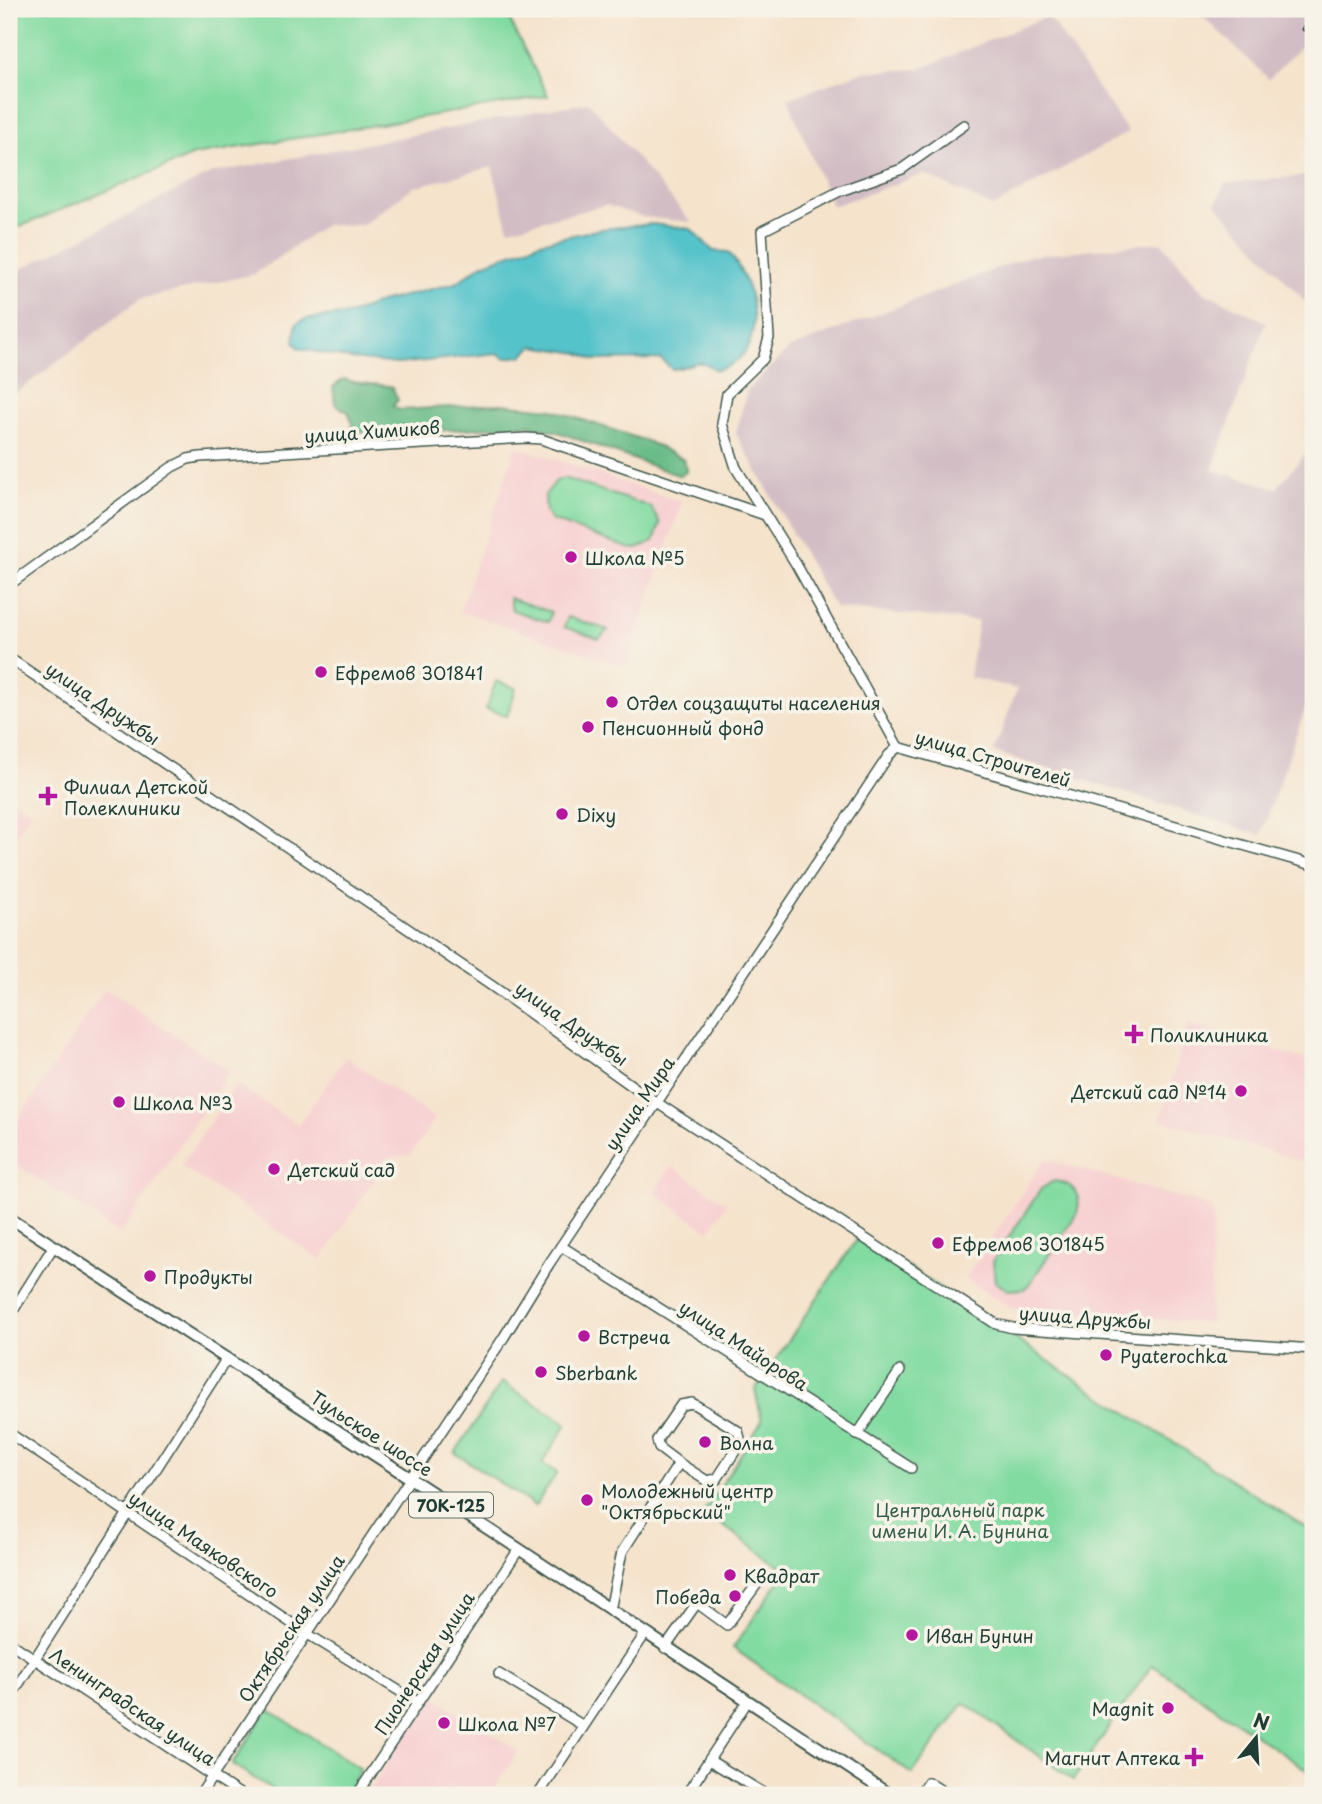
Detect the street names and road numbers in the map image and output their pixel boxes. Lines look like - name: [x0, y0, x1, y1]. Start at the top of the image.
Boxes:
- street label: улица Химиков: [303, 413, 441, 449]
- street label: улица Дружбы: [41, 655, 165, 751]
- street label: улица Строителей: [912, 723, 1074, 793]
- street label: улица Дружбы: [510, 974, 634, 1072]
- street label: улица Мира: [597, 1050, 681, 1155]
- street label: улица Майорова: [674, 1293, 815, 1397]
- street label: улица Дружбы: [1018, 1299, 1152, 1335]
- street label: Тульское шоссе: [306, 1383, 438, 1483]
- street label: улица Маяковского: [124, 1484, 284, 1604]
- road number: 70К-125: [409, 1492, 493, 1518]
- street label: Октябрьская улица: [231, 1548, 351, 1707]
- street label: Пионерская улица: [368, 1586, 481, 1740]
- street label: Ленинградская улица: [45, 1640, 222, 1772]

